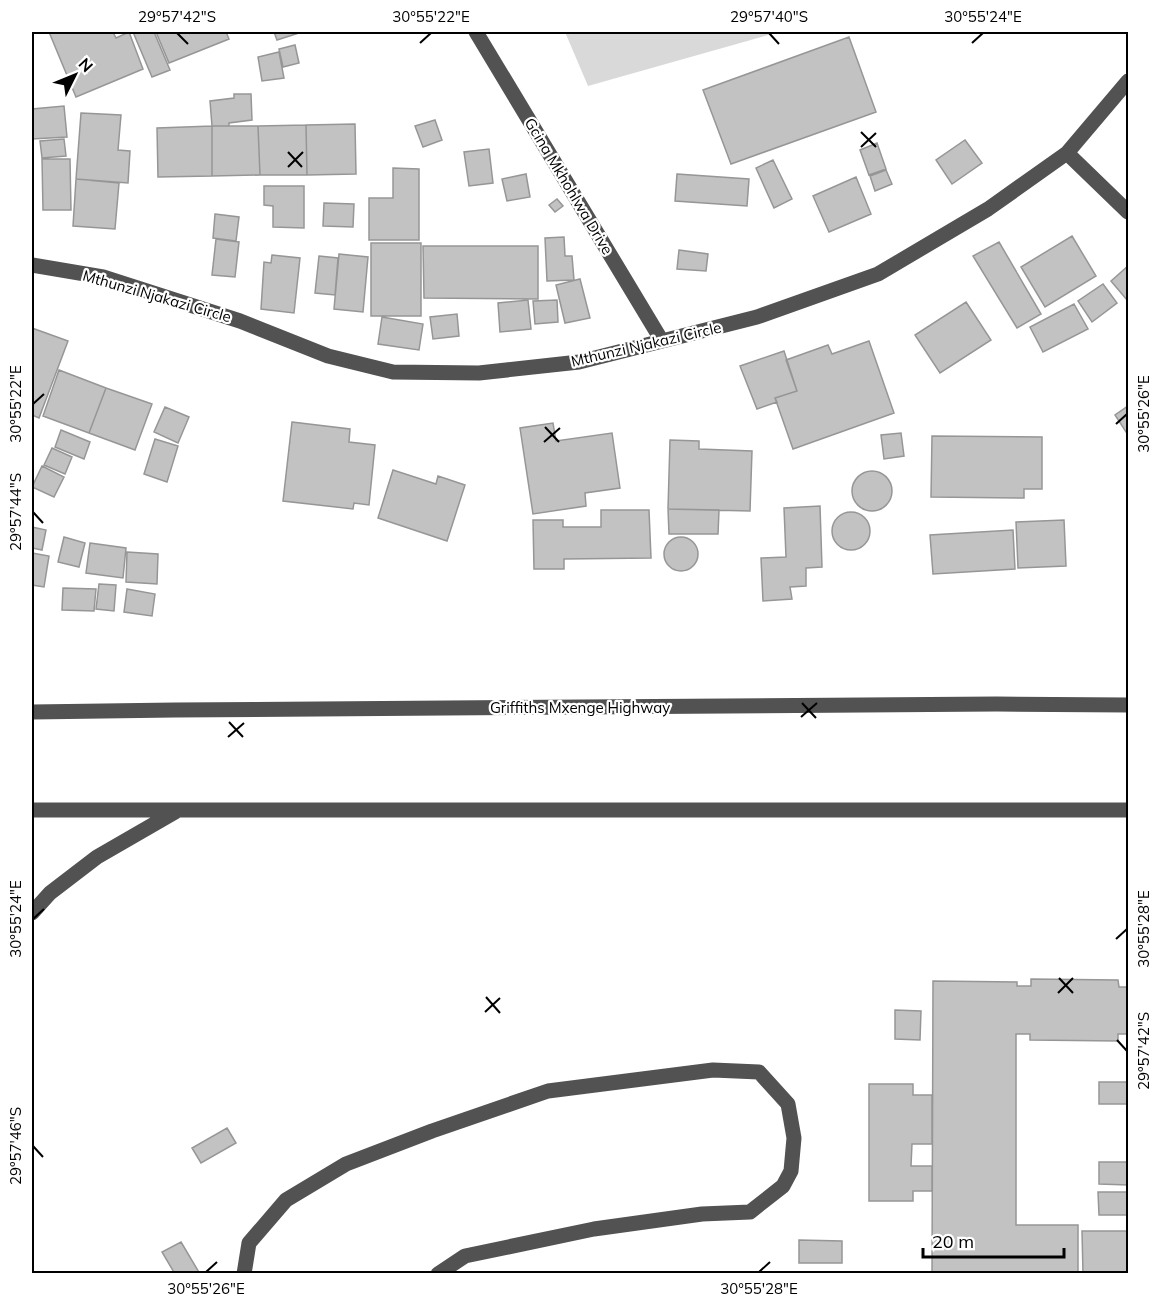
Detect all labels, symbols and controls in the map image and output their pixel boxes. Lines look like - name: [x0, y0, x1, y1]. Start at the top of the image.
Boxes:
- text: 29°57'42"S: [138, 7, 216, 26]
- text: 30°55'22"E: [392, 7, 470, 26]
- text: 29°57'40"S: [730, 7, 808, 26]
- text: 30°55'24"E: [944, 7, 1022, 26]
- north arrow: [45, 45, 105, 105]
- text: N: [75, 54, 97, 76]
- street label: Gcina Mkhohlwa Drive: [521, 114, 617, 258]
- street label: Mthunzi Njakazi Circle: [81, 266, 233, 326]
- street label: Mthunzi Njakazi Circle: [569, 317, 723, 371]
- text: 30°55'22"E: [6, 365, 25, 443]
- text: 30°55'26"E: [1134, 375, 1153, 453]
- text: 29°57'44"S: [6, 473, 25, 551]
- street label: Griffiths Mxenge Highway: [490, 698, 670, 717]
- text: 30°55'24"E: [6, 880, 25, 958]
- text: 30°55'28"E: [1134, 890, 1153, 968]
- text: 29°57'42"S: [1134, 1012, 1153, 1090]
- text: 29°57'46"S: [6, 1107, 25, 1185]
- scale bar: [923, 1221, 1064, 1259]
- text: 20 m: [932, 1230, 974, 1253]
- text: 30°55'26"E: [167, 1279, 245, 1298]
- text: 30°55'28"E: [720, 1279, 798, 1298]

